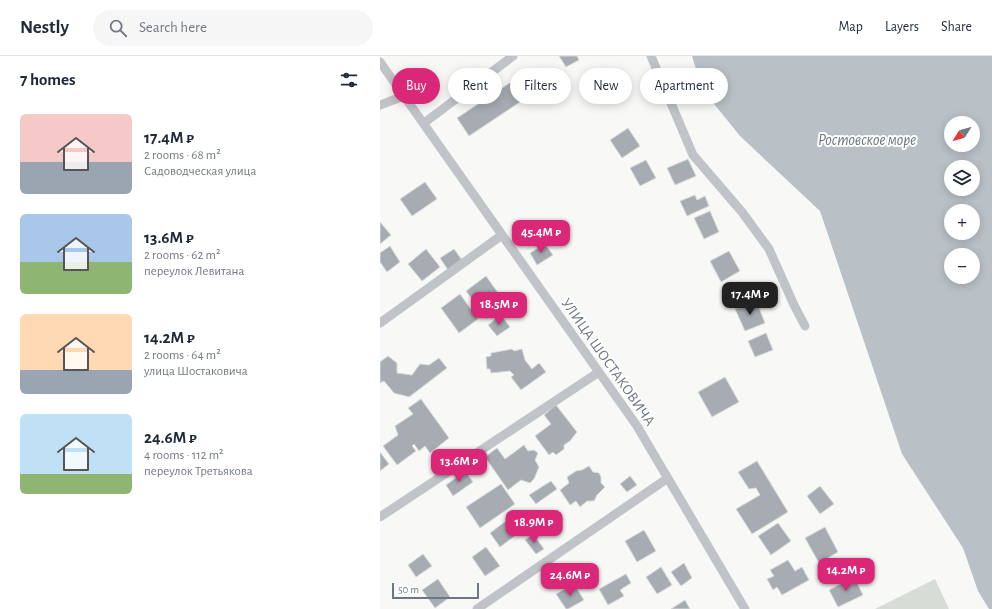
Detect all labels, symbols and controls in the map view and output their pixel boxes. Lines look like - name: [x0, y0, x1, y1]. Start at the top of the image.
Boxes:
- search box: [93, 10, 373, 46]
- icon: search: [107, 17, 129, 39]
- text: Nestly: [20, 18, 69, 37]
- text: Search here: [139, 20, 207, 35]
- text: Map: [838, 20, 863, 34]
- text: Layers: [885, 20, 919, 34]
- text: Share: [941, 20, 972, 34]
- chip: Buy: [392, 68, 440, 104]
- chip: Rent: [448, 68, 502, 104]
- chip: Filters: [510, 68, 571, 104]
- chip: New: [579, 68, 632, 104]
- chip: Apartment: [640, 68, 728, 104]
- icon: filters: [338, 69, 360, 91]
- text: 7 homes: [20, 71, 76, 88]
- north arrow: [944, 116, 980, 152]
- map controls: [944, 116, 980, 284]
- text: 17.4M ₽: [144, 129, 194, 146]
- icon: home: [52, 130, 100, 178]
- water label: Ростовское море: [818, 132, 916, 149]
- text: 2 rooms · 68 m²: [144, 149, 221, 162]
- button: layers: [944, 160, 980, 196]
- text: Садоводческая улица: [144, 165, 257, 178]
- button: +: [944, 204, 980, 240]
- pin: 45.4M ₽: [504, 220, 578, 254]
- text: 45.4M ₽: [521, 226, 561, 239]
- text: 13.6M ₽: [144, 229, 194, 246]
- icon: home: [52, 230, 100, 278]
- button: −: [944, 248, 980, 284]
- text: 2 rooms · 62 m²: [144, 249, 220, 262]
- text: переулок Левитана: [144, 265, 244, 278]
- pin: 17.4M ₽: [713, 282, 787, 316]
- text: 17.4M ₽: [731, 288, 769, 301]
- pin: 18.5M ₽: [462, 292, 536, 326]
- street label: УЛИЦА ШОСТАКОВИЧА: [558, 296, 658, 429]
- text: 18.5M ₽: [480, 298, 518, 311]
- text: 14.2M ₽: [144, 329, 195, 346]
- icon: home: [52, 330, 100, 378]
- text: 2 rooms · 64 m²: [144, 349, 221, 362]
- text: улица Шостаковича: [144, 365, 248, 378]
- text: 24.6M ₽: [144, 429, 197, 446]
- icon: home: [52, 430, 100, 478]
- text: 4 rooms · 112 m²: [144, 449, 224, 462]
- pin: 13.6M ₽: [422, 449, 496, 483]
- text: 13.6M ₽: [440, 455, 478, 468]
- text: переулок Третьякова: [144, 465, 253, 478]
- pin: 18.9M ₽: [497, 510, 571, 544]
- text: 18.9M ₽: [515, 516, 553, 529]
- pin: 14.2M ₽: [809, 558, 883, 592]
- pin: 24.6M ₽: [533, 563, 607, 597]
- text: 14.2M ₽: [827, 564, 865, 577]
- text: 24.6M ₽: [550, 569, 590, 582]
- scale bar: [392, 581, 479, 600]
- text: 50 m: [398, 584, 419, 595]

